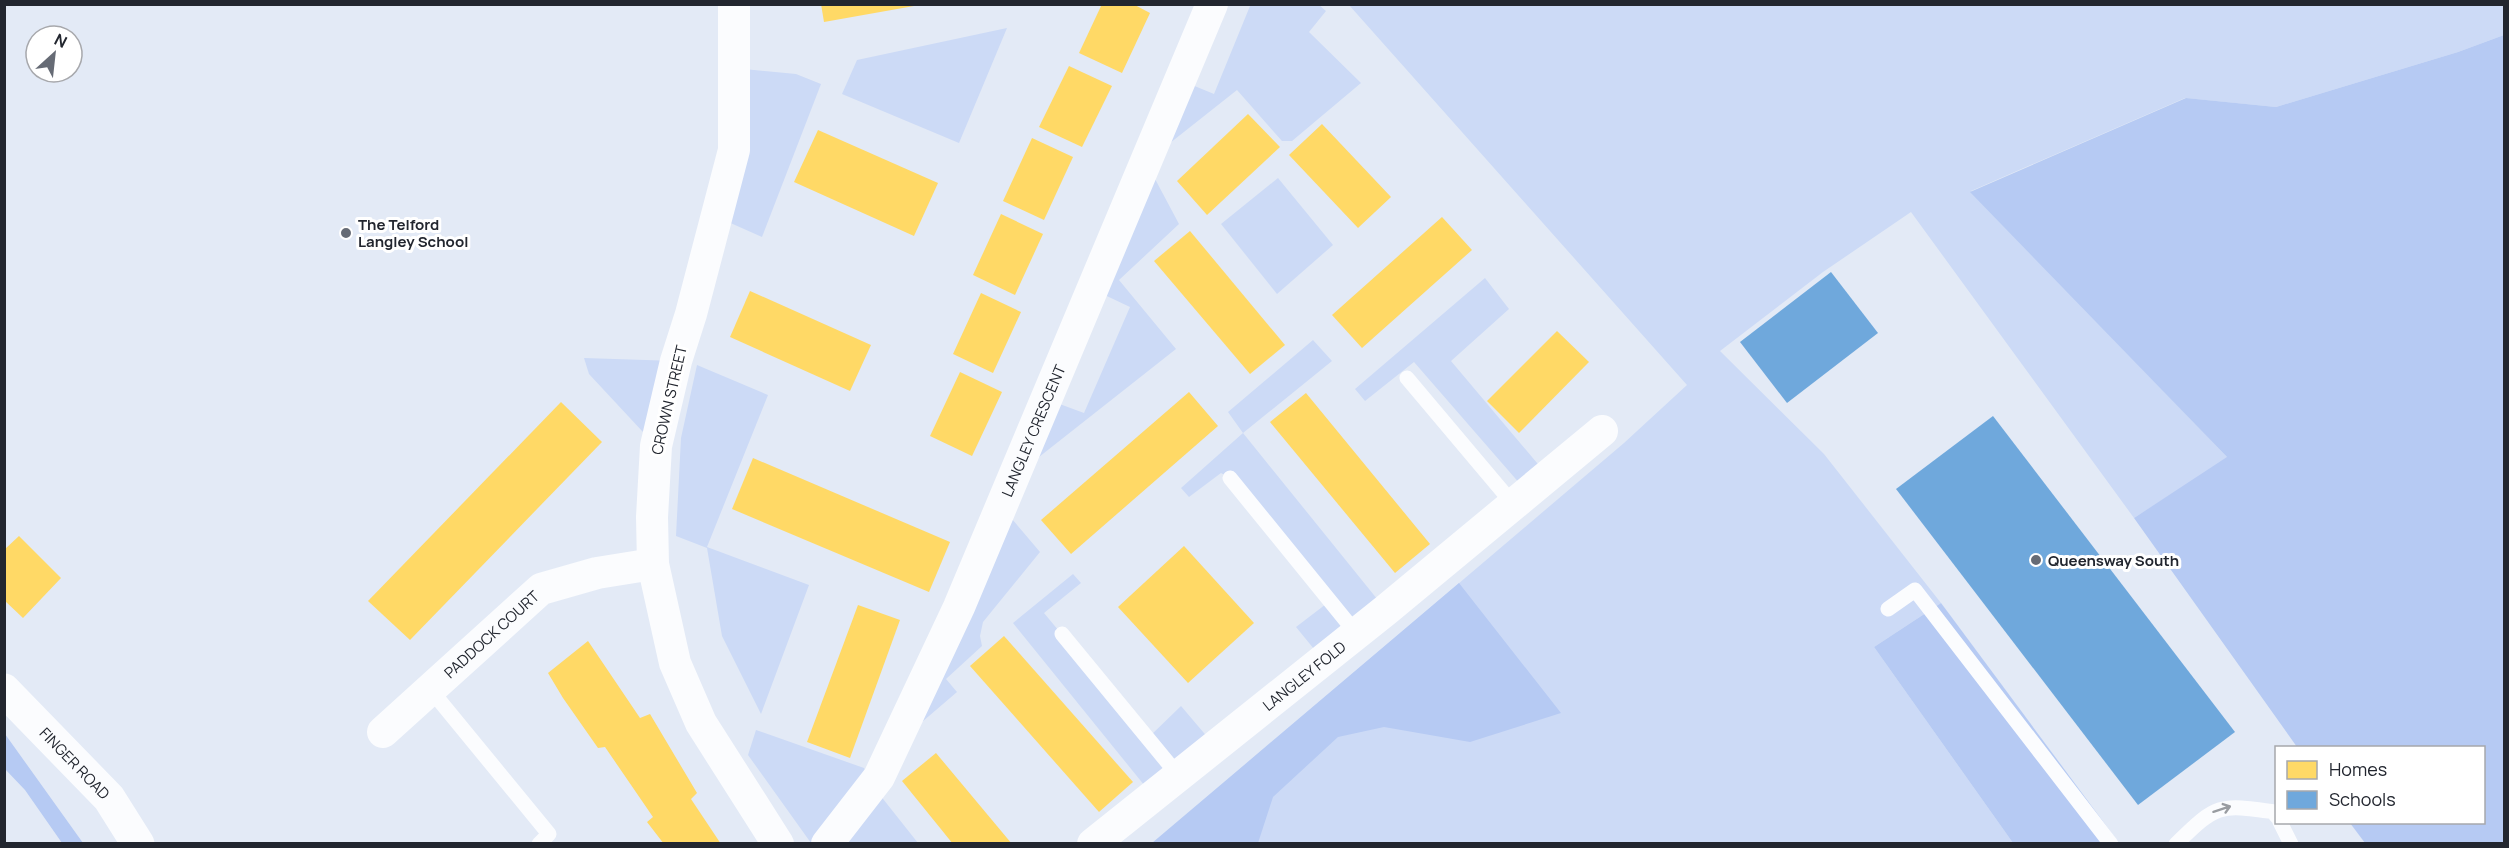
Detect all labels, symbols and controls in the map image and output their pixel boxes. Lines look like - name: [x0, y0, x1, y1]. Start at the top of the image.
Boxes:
- north arrow: [24, 24, 84, 84]
- text: N: [51, 28, 71, 53]
- place label: The Telford Langley School: [358, 214, 468, 252]
- marker: The Telford Langley School: [339, 226, 353, 240]
- street label: CROWN STREET: [646, 343, 692, 457]
- street label: LANGLEY CRESCENT: [996, 361, 1070, 500]
- place label: Queensway South: [2048, 550, 2179, 571]
- marker: Queensway South: [2029, 553, 2043, 567]
- street label: PADDOCK COURT: [439, 585, 543, 683]
- street label: LANGLEY FOLD: [1258, 636, 1350, 715]
- street label: FINGER ROAD: [35, 723, 115, 804]
- legend: [2275, 746, 2485, 824]
- text: Homes: [2329, 757, 2387, 781]
- text: Schools: [2329, 787, 2396, 811]
- one-way arrow: [2212, 803, 2231, 814]

